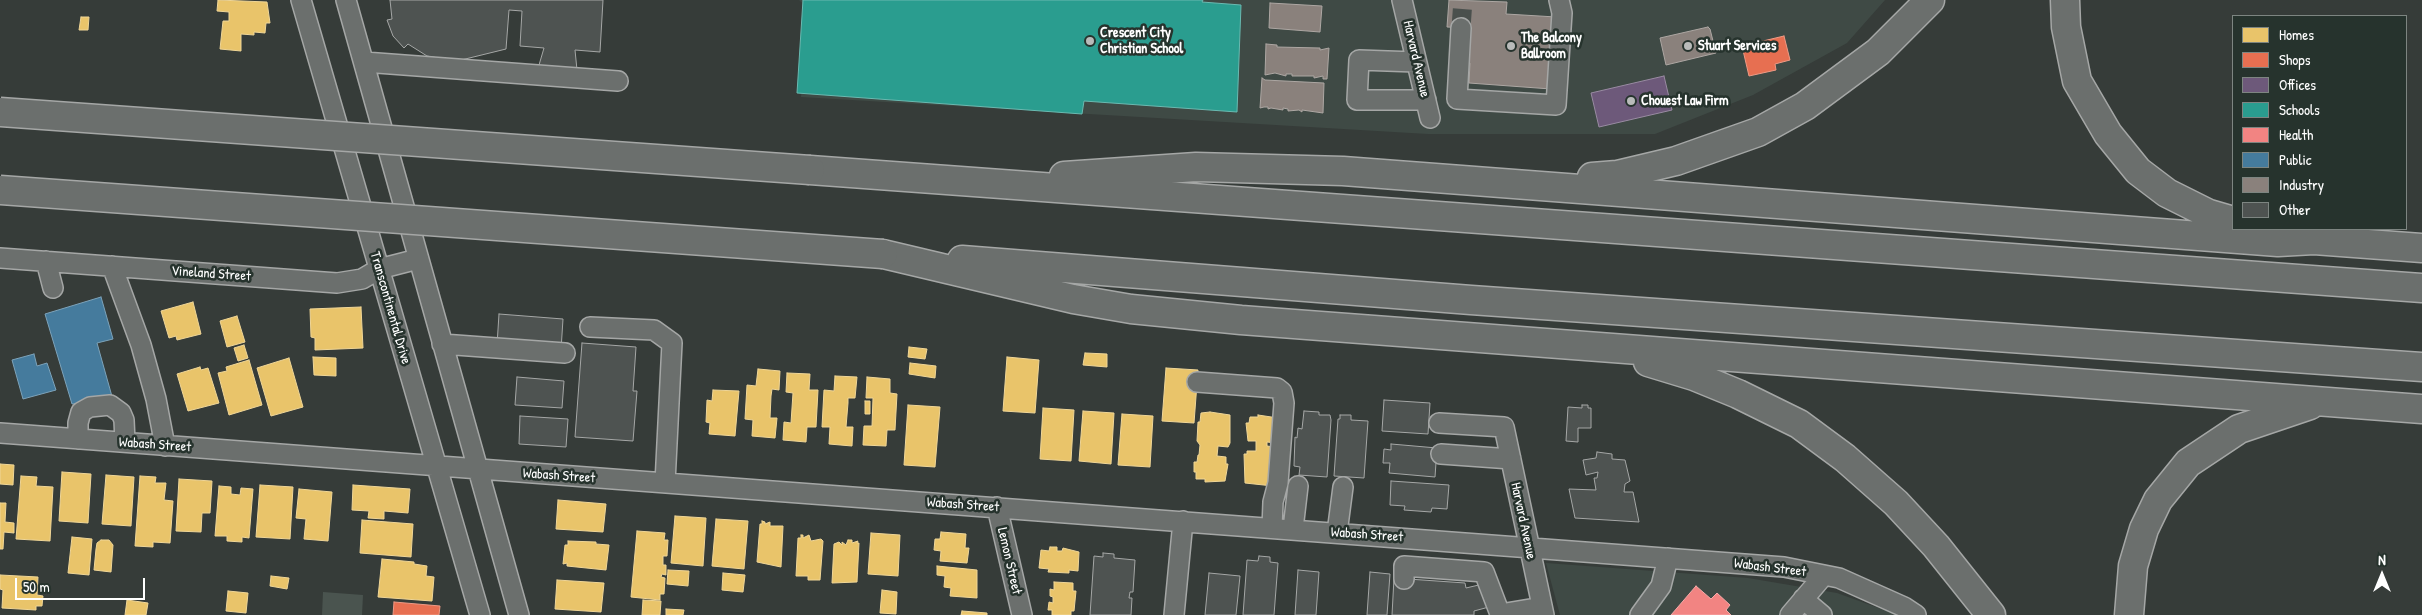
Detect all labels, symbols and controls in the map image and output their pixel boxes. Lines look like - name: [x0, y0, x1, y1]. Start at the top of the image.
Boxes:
- legend: [2232, 15, 2407, 230]
- street label: Harvard Avenue: [1399, 19, 1433, 99]
- text: Homes: [2279, 24, 2314, 45]
- place label: Crescent City Christian School: [1100, 25, 1183, 58]
- place label: The Balcony Ballroom: [1521, 30, 1582, 62]
- marker: Crescent City Christian School: [1084, 35, 1096, 47]
- place label: Stuart Services: [1698, 38, 1776, 54]
- marker: The Balcony Ballroom: [1505, 40, 1517, 52]
- marker: Stuart Services: [1682, 40, 1694, 52]
- text: Shops: [2279, 49, 2310, 70]
- text: Offices: [2279, 74, 2316, 95]
- place label: Chouest Law Firm: [1641, 93, 1728, 109]
- marker: Chouest Law Firm: [1625, 95, 1637, 107]
- text: Schools: [2279, 99, 2320, 120]
- text: Health: [2279, 124, 2313, 145]
- text: Public: [2279, 149, 2312, 170]
- text: Industry: [2279, 174, 2324, 195]
- text: Other: [2279, 199, 2311, 220]
- street label: Transcontinental Drive: [366, 250, 414, 366]
- street label: Vineland Street: [171, 263, 251, 285]
- street label: Wabash Street: [118, 434, 192, 456]
- street label: Wabash Street: [522, 465, 596, 487]
- street label: Harvard Avenue: [1507, 481, 1539, 561]
- street label: Wabash Street: [926, 494, 1000, 516]
- street label: Wabash Street: [1330, 524, 1404, 546]
- street label: Lemon Street: [993, 526, 1025, 596]
- north arrow: [2357, 550, 2407, 600]
- text: N: [2378, 550, 2386, 569]
- street label: Wabash Street: [1733, 555, 1807, 581]
- scale bar: [18, 568, 148, 600]
- text: 50 m: [23, 576, 50, 597]

